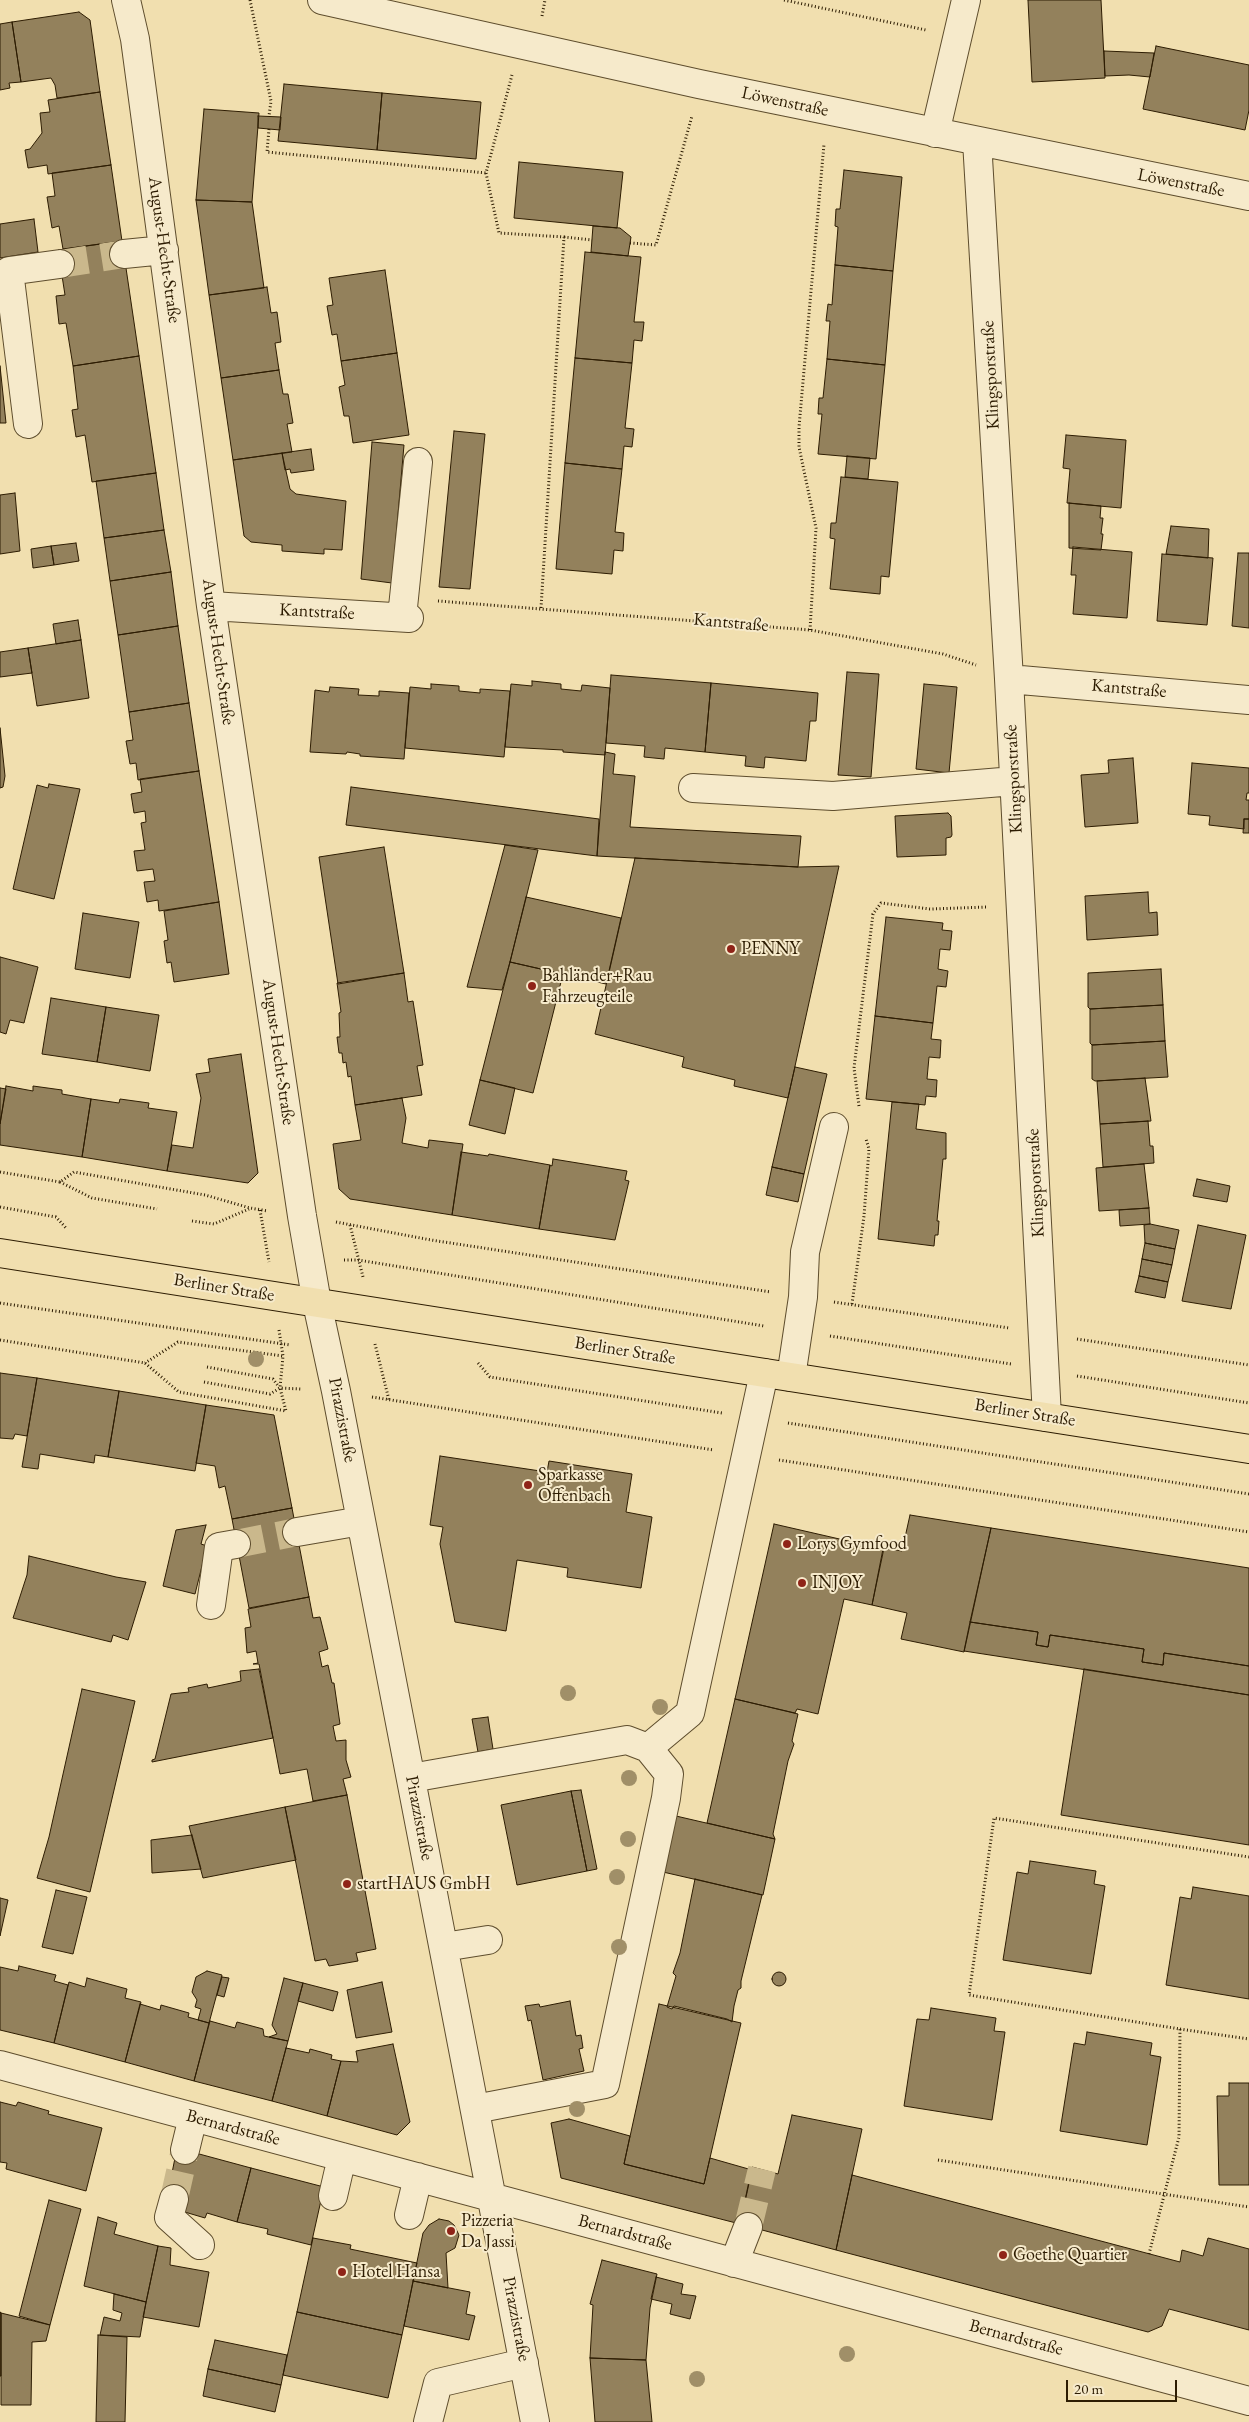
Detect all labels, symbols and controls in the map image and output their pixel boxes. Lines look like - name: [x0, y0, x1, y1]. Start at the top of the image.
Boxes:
- street label: Löwenstraße: [740, 82, 830, 122]
- street label: Löwenstraße: [1136, 164, 1226, 202]
- street label: August-Hecht-Straße: [143, 175, 185, 325]
- street label: Klingsporstraße: [977, 320, 1005, 430]
- street label: August-Hecht-Straße: [197, 577, 239, 727]
- street label: Kantstraße: [279, 599, 355, 625]
- street label: Kantstraße: [693, 609, 769, 637]
- street label: Kantstraße: [1091, 675, 1167, 703]
- street label: Klingsporstraße: [1000, 724, 1028, 834]
- place label: PENNY: [741, 938, 800, 960]
- marker: PENNY: [725, 943, 737, 955]
- place label: Bahländer+Rau Fahrzeugteile: [542, 965, 652, 1008]
- street label: August-Hecht-Straße: [257, 977, 299, 1127]
- marker: Bahländer+Rau Fahrzeugteile: [526, 980, 538, 992]
- street label: Klingsporstraße: [1022, 1128, 1050, 1238]
- street label: Berliner Straße: [172, 1269, 276, 1307]
- street label: Berliner Straße: [573, 1332, 677, 1370]
- street label: Pirazzistraße: [323, 1376, 361, 1464]
- street label: Berliner Straße: [973, 1394, 1077, 1432]
- place label: Sparkasse Offenbach: [538, 1464, 611, 1506]
- marker: Sparkasse Offenbach: [522, 1479, 534, 1491]
- place label: Lorys Gymfood: [797, 1533, 907, 1555]
- marker: Lorys Gymfood: [781, 1538, 793, 1550]
- place label: INJOY: [812, 1572, 862, 1594]
- marker: INJOY: [796, 1577, 808, 1589]
- street label: Pirazzistraße: [400, 1774, 438, 1862]
- place label: startHAUS GmbH: [357, 1873, 491, 1895]
- marker: startHAUS GmbH: [341, 1878, 353, 1890]
- street label: Bernardstraße: [184, 2105, 282, 2151]
- place label: Pizzeria Da Jassi: [461, 2210, 515, 2252]
- street label: Bernardstraße: [576, 2210, 674, 2256]
- marker: Pizzeria Da Jassi: [445, 2225, 457, 2237]
- place label: Goethe Quartier: [1013, 2244, 1127, 2266]
- marker: Goethe Quartier: [997, 2249, 1009, 2261]
- place label: Hotel Hansa: [352, 2261, 440, 2283]
- marker: Hotel Hansa: [336, 2266, 348, 2278]
- street label: Pirazzistraße: [497, 2275, 535, 2363]
- street label: Bernardstraße: [967, 2315, 1065, 2361]
- scale bar: [1069, 2370, 1180, 2402]
- text: 20 m: [1074, 2379, 1103, 2398]

